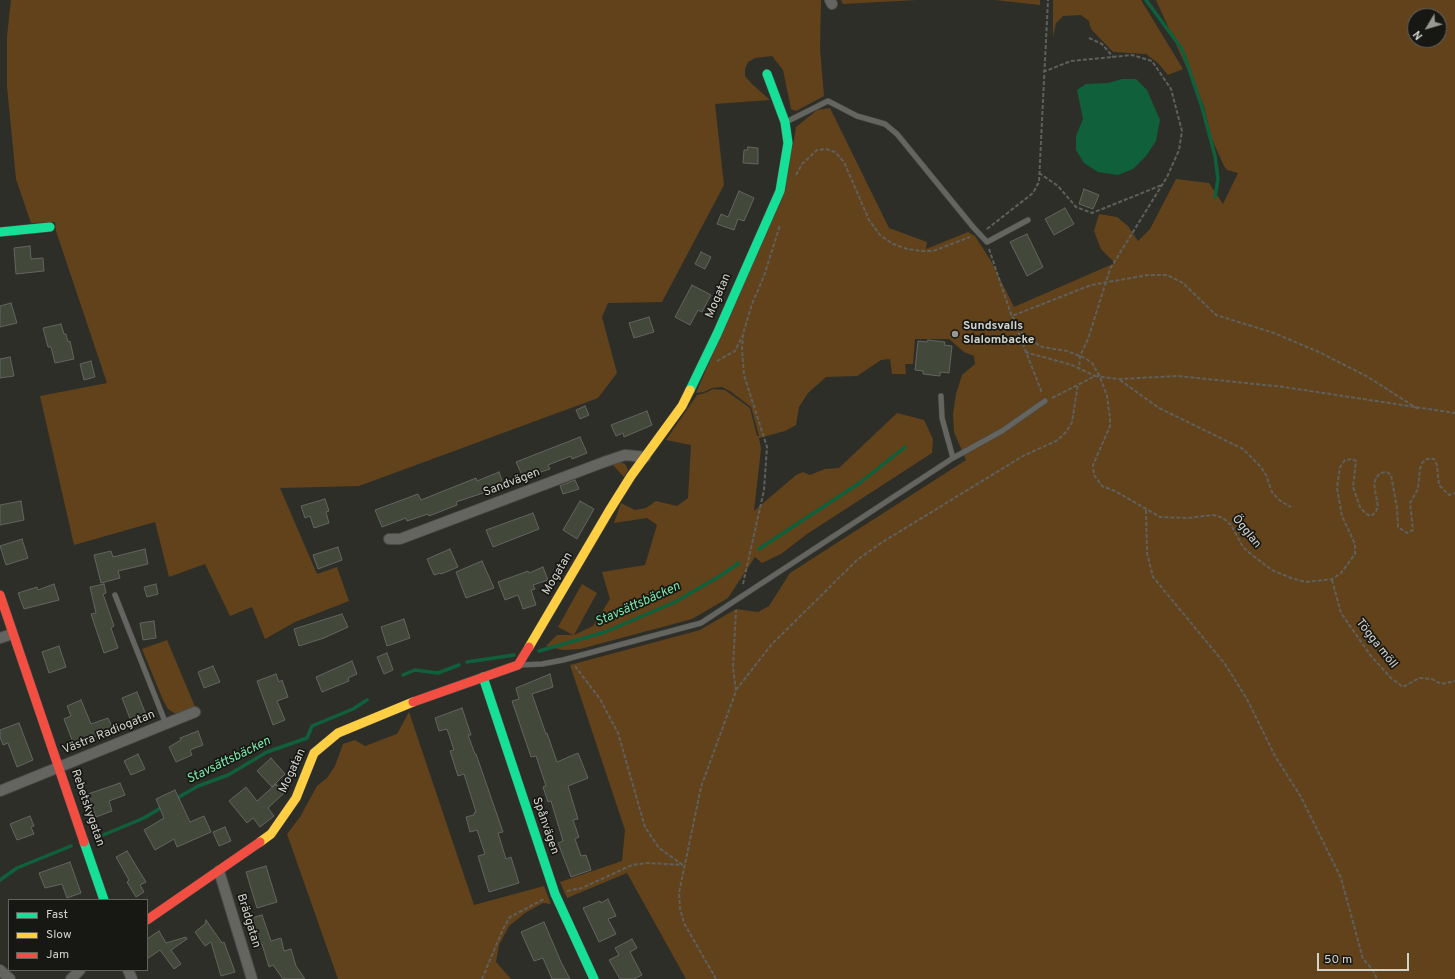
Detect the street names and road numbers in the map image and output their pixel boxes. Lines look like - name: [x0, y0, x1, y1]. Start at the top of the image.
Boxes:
- street label: Mogatan: [703, 271, 735, 321]
- street label: Sandvägen: [482, 466, 542, 500]
- street label: Ögglan: [1228, 513, 1264, 551]
- street label: Mogatan: [540, 550, 576, 598]
- street label: Tögga möll: [1352, 616, 1400, 672]
- street label: Västra Radiogatan: [61, 708, 157, 758]
- street label: Mogatan: [277, 747, 309, 795]
- street label: Rebetskygatan: [67, 768, 107, 848]
- street label: Spånvägen: [529, 796, 561, 856]
- street label: Brädgatan: [233, 892, 263, 950]

